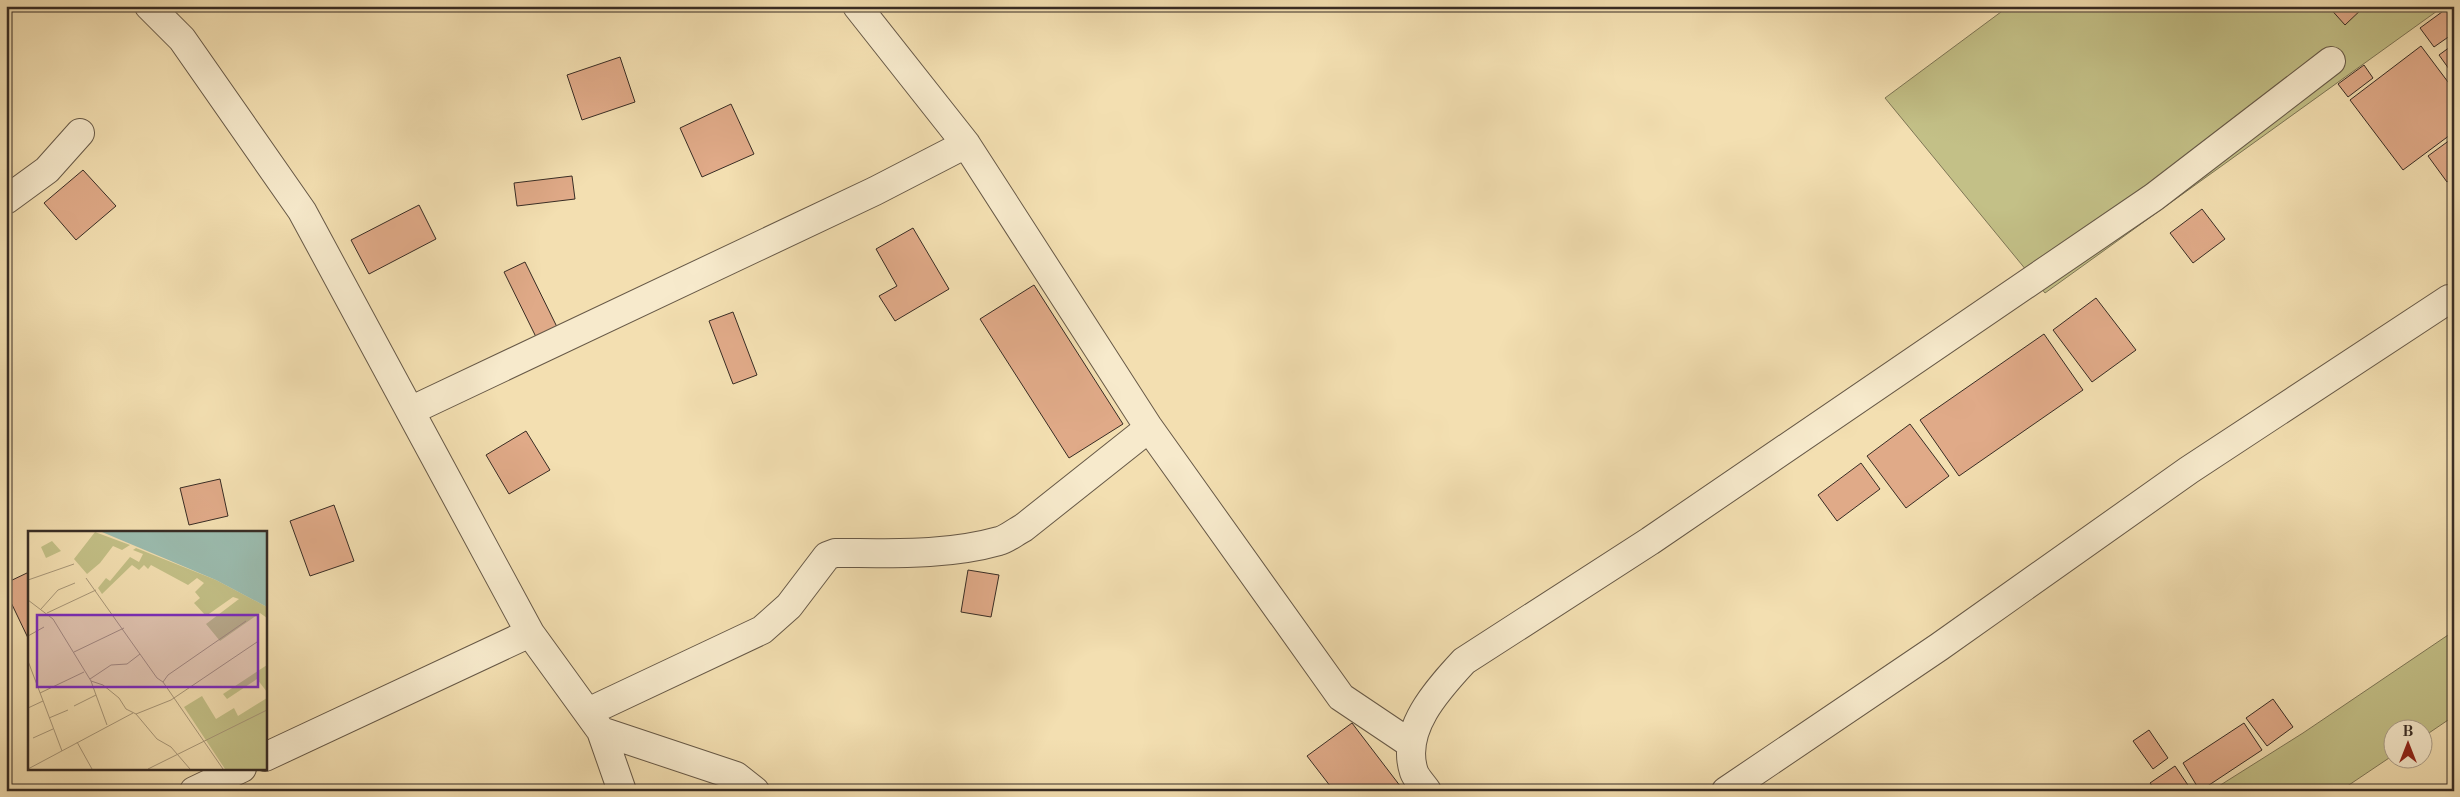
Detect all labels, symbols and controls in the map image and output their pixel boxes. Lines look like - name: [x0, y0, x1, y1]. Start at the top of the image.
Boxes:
- inset map: [28, 531, 266, 770]
- north arrow: [2382, 720, 2432, 770]
- text: B: [2403, 723, 2413, 741]

